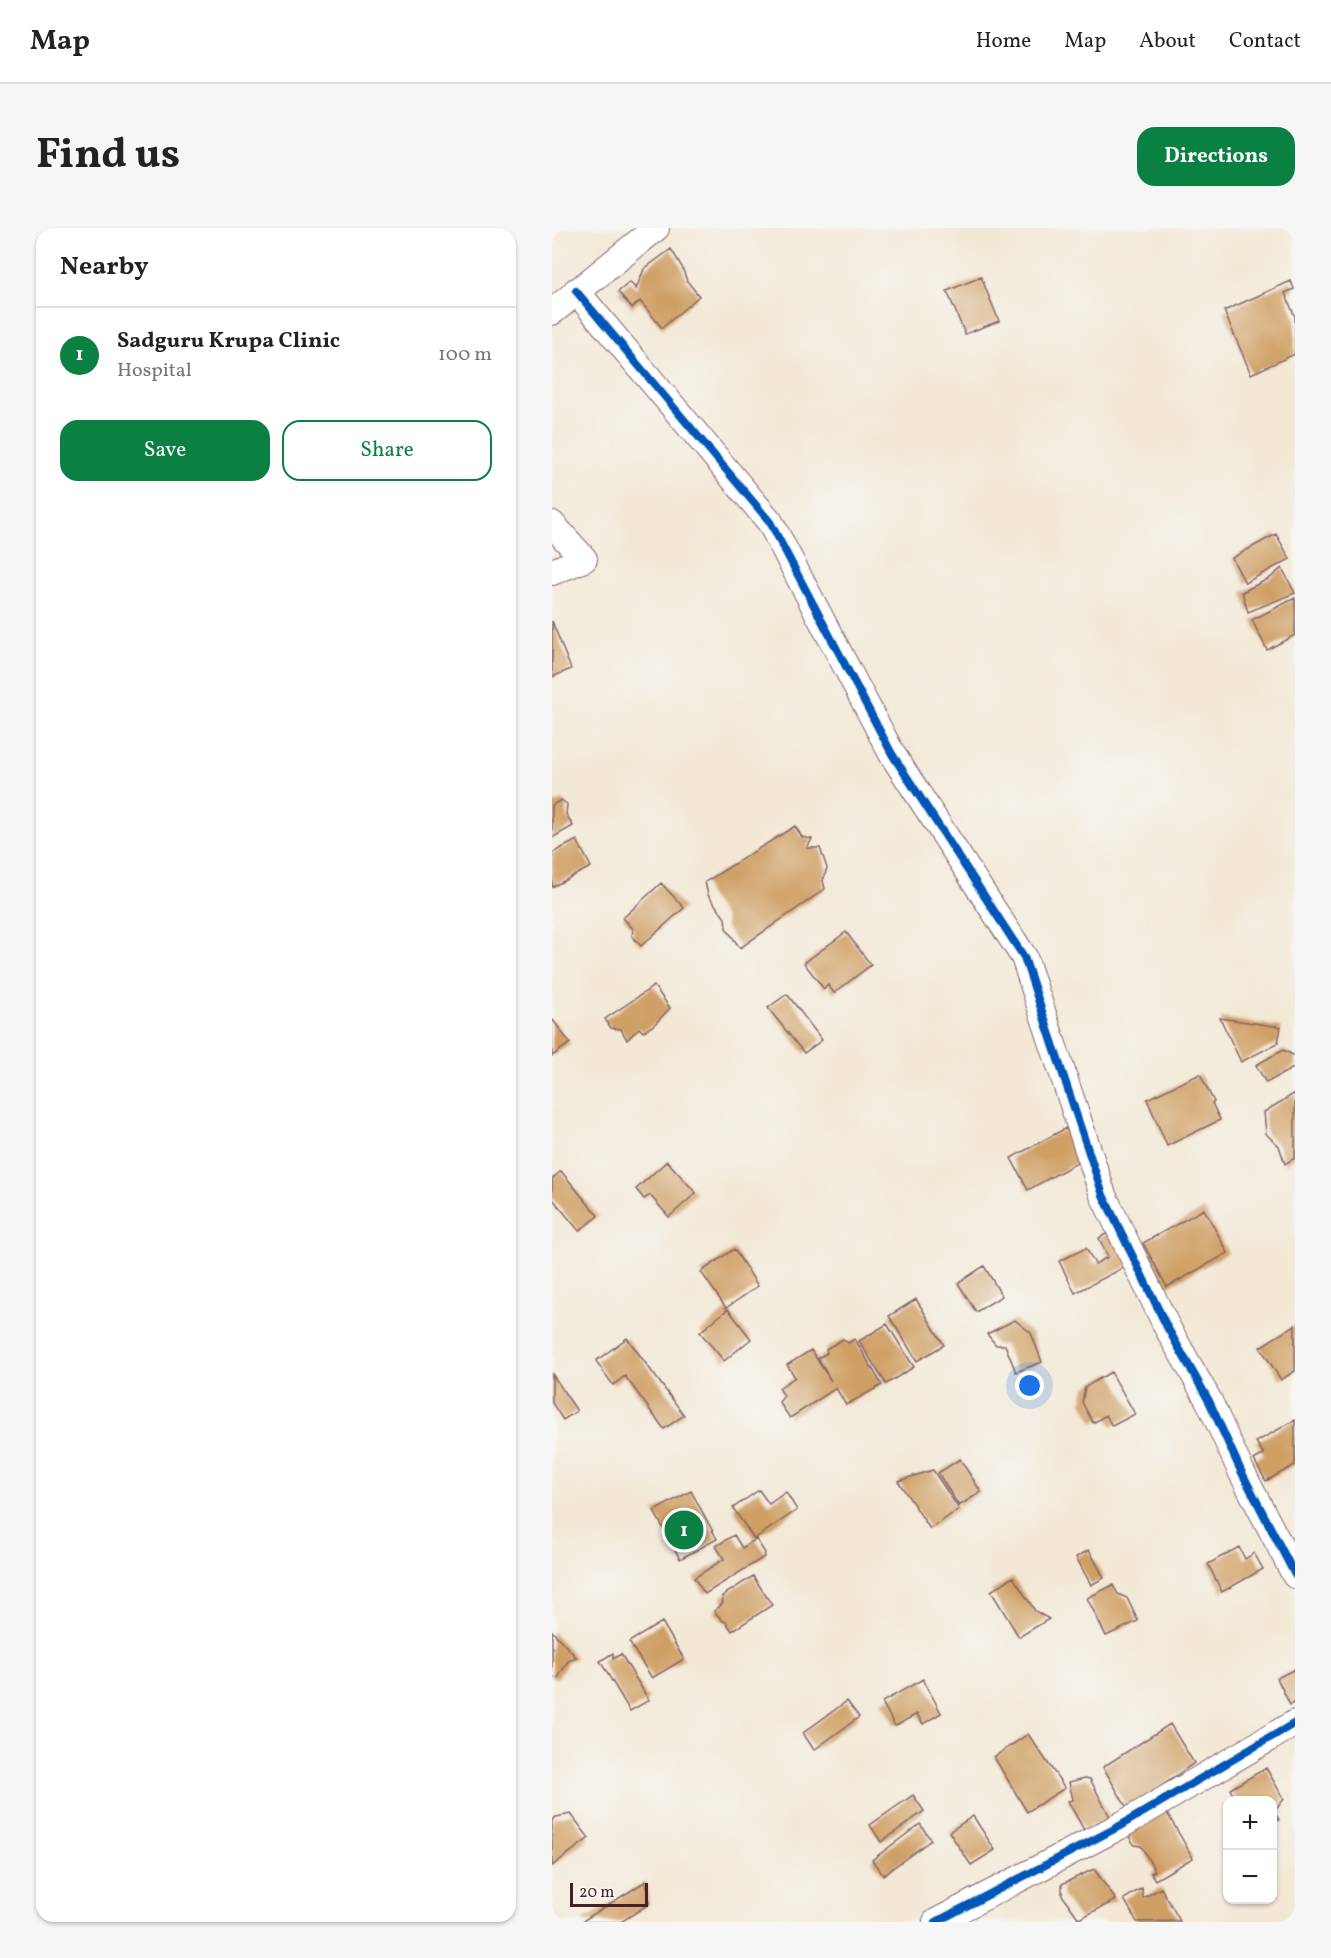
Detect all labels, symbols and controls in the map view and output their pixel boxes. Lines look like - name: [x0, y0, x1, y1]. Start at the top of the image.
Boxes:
- text: Map: [30, 22, 90, 61]
- text: Home: [976, 27, 1031, 56]
- text: Map: [1064, 27, 1106, 56]
- text: About: [1139, 27, 1196, 56]
- text: Contact: [1229, 27, 1301, 56]
- text: Find us: [36, 127, 180, 186]
- button: Directions: [1137, 127, 1295, 186]
- text: Nearby: [60, 249, 149, 285]
- text: Sadguru Krupa Clinic: [117, 326, 340, 357]
- text: 1: [75, 341, 84, 369]
- text: 100 m: [438, 341, 492, 369]
- text: Hospital: [117, 357, 192, 385]
- button: Save: [60, 420, 270, 481]
- button: Share: [282, 420, 492, 481]
- your location: [1015, 1371, 1044, 1400]
- pin: 1: [664, 1508, 704, 1552]
- map controls: [1223, 1796, 1277, 1904]
- button: +: [1223, 1796, 1277, 1850]
- button: −: [1223, 1850, 1277, 1904]
- scale bar: [570, 1880, 648, 1908]
- text: 20 m: [579, 1882, 614, 1904]

